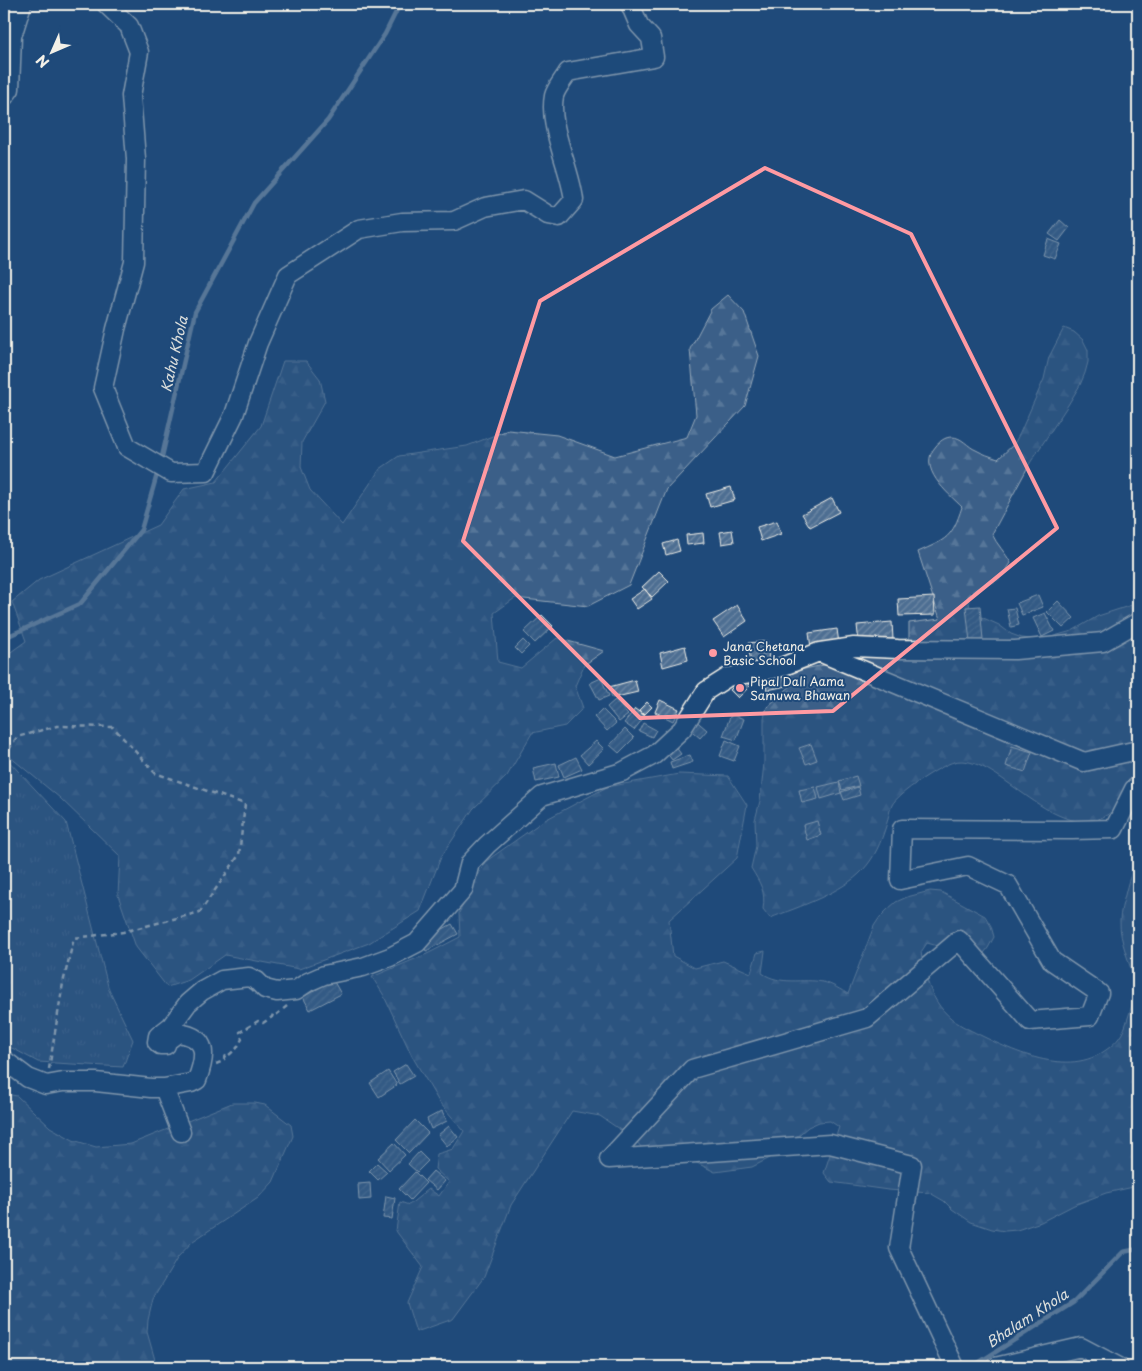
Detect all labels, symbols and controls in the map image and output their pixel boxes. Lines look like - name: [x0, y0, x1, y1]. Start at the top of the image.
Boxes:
- north arrow: [28, 28, 78, 78]
- text: N: [31, 50, 54, 73]
- water label: Kahu Khola: [155, 313, 193, 394]
- place label: Jana Chetana Basic School: [723, 637, 805, 669]
- marker: Jana Chetana Basic School: [707, 647, 719, 659]
- place label: Pipal Dali Aama Samuwa Bhawan: [750, 672, 850, 704]
- marker: Pipal Dali Aama Samuwa Bhawan: [734, 682, 746, 694]
- water label: Bhalam Khola: [982, 1283, 1073, 1352]

